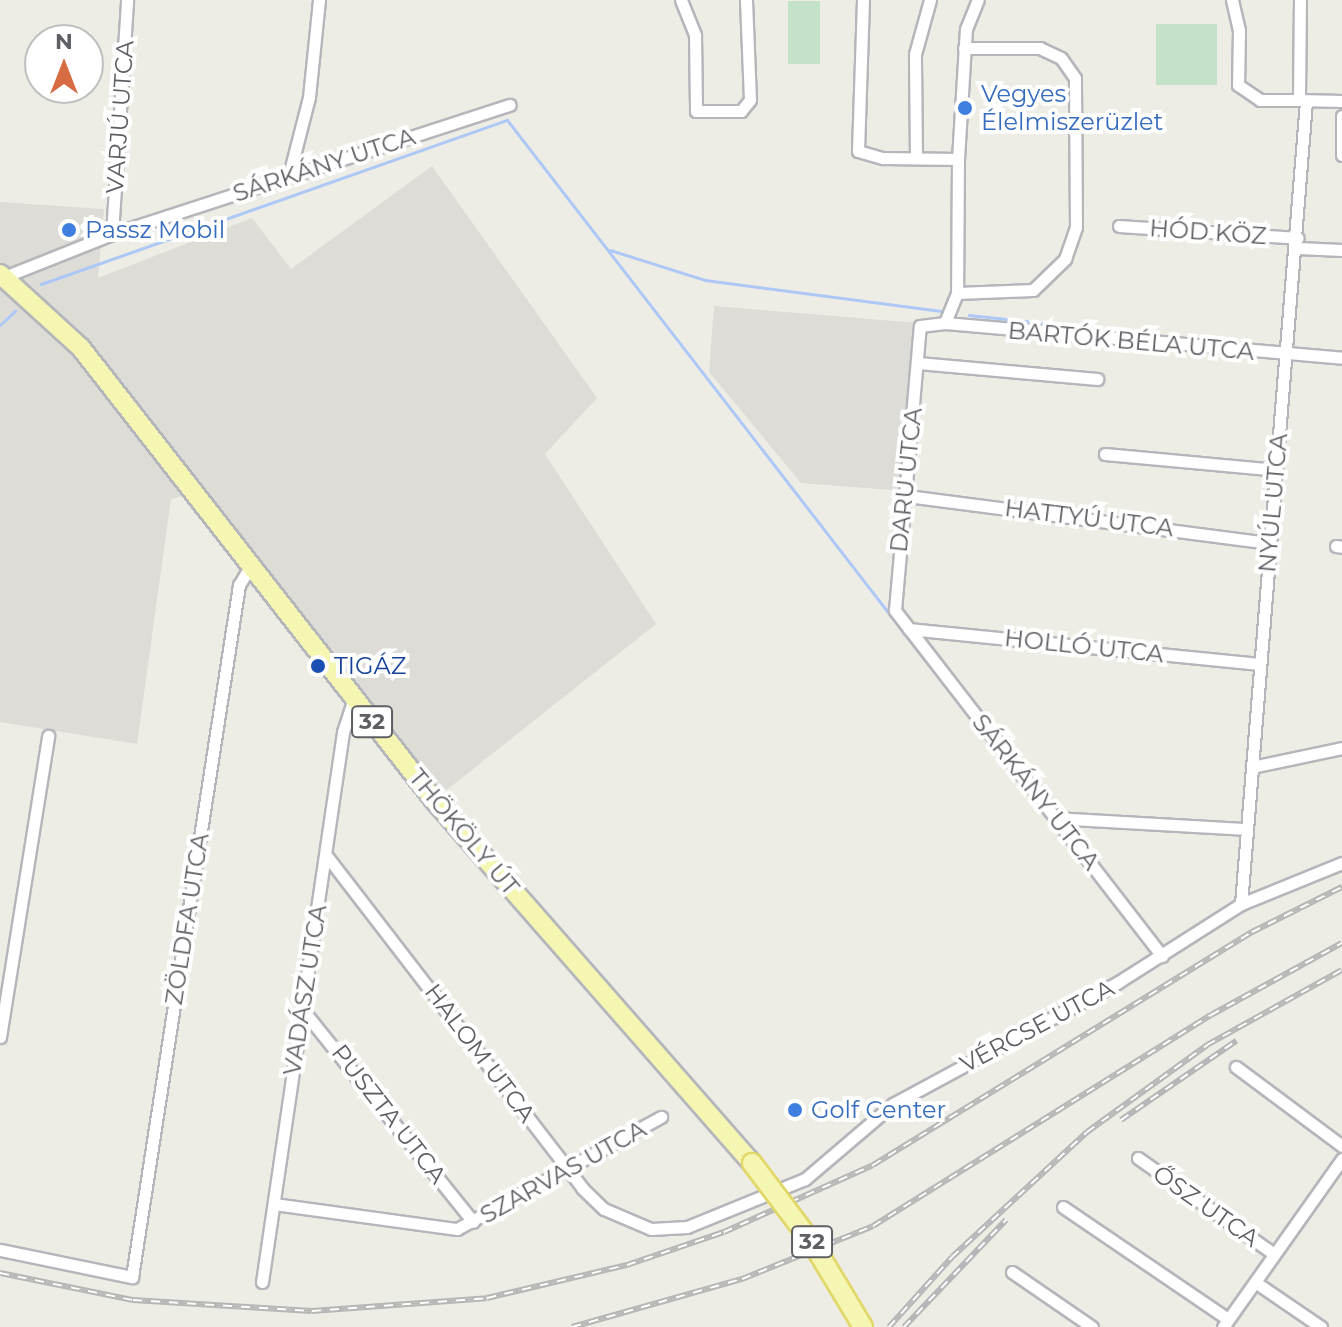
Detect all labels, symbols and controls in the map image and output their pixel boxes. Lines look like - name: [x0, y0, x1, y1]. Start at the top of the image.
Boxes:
- north arrow: [24, 24, 104, 104]
- text: N: [55, 28, 73, 55]
- street label: VARJÚ UTCA: [100, 39, 140, 195]
- place label: Vegyes Élelmiszerüzlet: [981, 80, 1163, 136]
- marker: Vegyes Élelmiszerüzlet: [956, 99, 974, 117]
- street label: SÁRKÁNY UTCA: [229, 122, 419, 208]
- street label: HÓD KÖZ: [1148, 214, 1268, 250]
- place label: Passz Mobil: [85, 216, 225, 244]
- marker: Passz Mobil: [60, 221, 78, 239]
- street label: BARTÓK BÉLA UTCA: [1007, 316, 1255, 366]
- street label: DARU UTCA: [884, 406, 928, 554]
- street label: NYÚL UTCA: [1253, 432, 1293, 574]
- street label: HATTYÚ UTCA: [1003, 493, 1175, 543]
- street label: HOLLÓ UTCA: [1003, 623, 1165, 669]
- place label: TIGÁZ: [334, 652, 406, 680]
- marker: TIGÁZ: [309, 657, 327, 675]
- road number: 32: [350, 704, 394, 740]
- street label: SÁRKÁNY UTCA: [966, 708, 1106, 876]
- street label: THÖKÖLY ÚT: [403, 763, 525, 901]
- street label: ZÖLDFA UTCA: [159, 831, 215, 1007]
- street label: VADÁSZ UTCA: [277, 903, 333, 1077]
- street label: VÉRCSE UTCA: [955, 973, 1119, 1079]
- street label: HALOM UTCA: [419, 978, 541, 1128]
- street label: PUSZTA UTCA: [326, 1039, 452, 1189]
- place label: Golf Center: [811, 1096, 946, 1124]
- marker: Golf Center: [786, 1101, 804, 1119]
- street label: SZARVAS UTCA: [475, 1115, 651, 1229]
- street label: ŐSZ UTCA: [1147, 1159, 1265, 1253]
- road number: 32: [790, 1224, 834, 1260]

